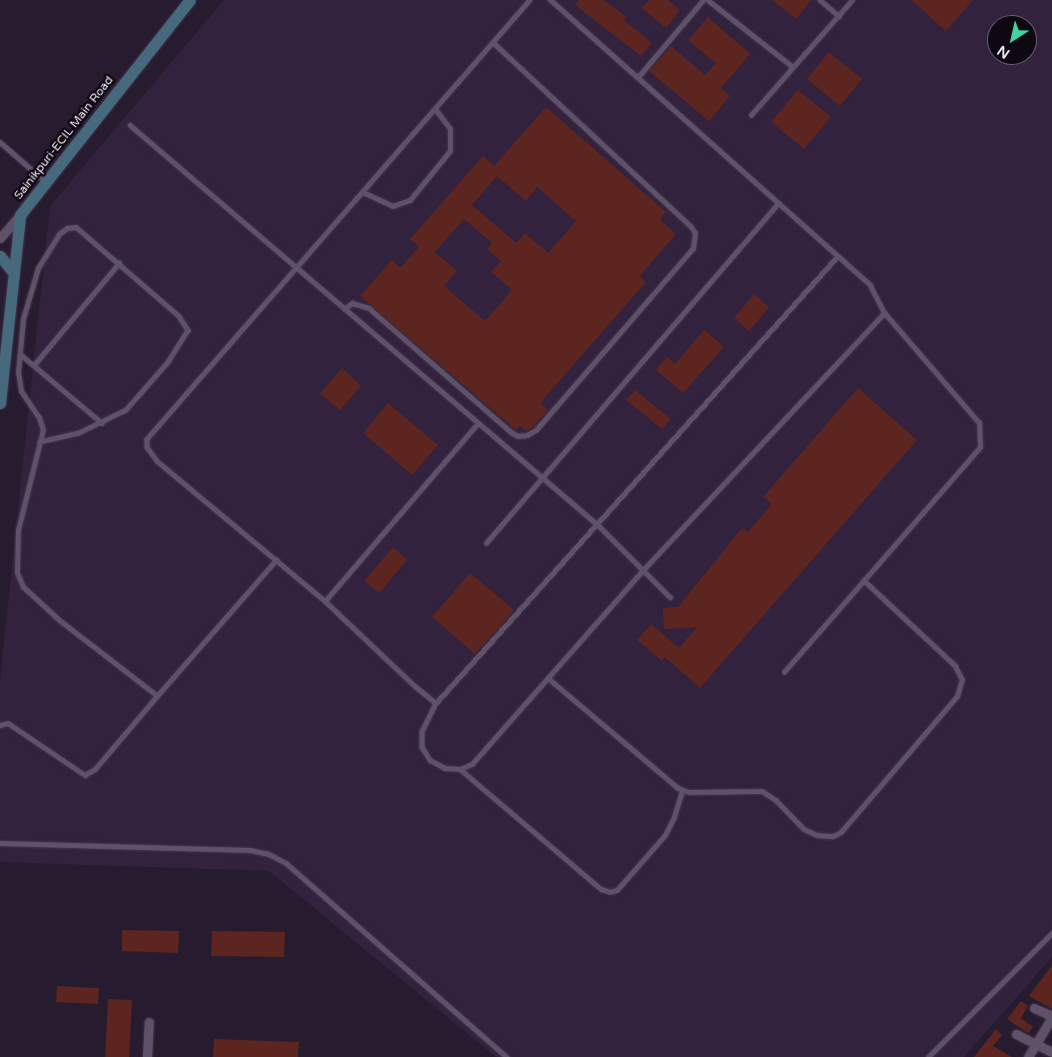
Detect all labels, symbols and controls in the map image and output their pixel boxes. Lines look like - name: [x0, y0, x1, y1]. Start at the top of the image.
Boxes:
- north arrow: [987, 15, 1037, 65]
- text: N: [994, 42, 1013, 62]
- street label: Sainikpuri-ECIL Main Road: [11, 73, 117, 203]

